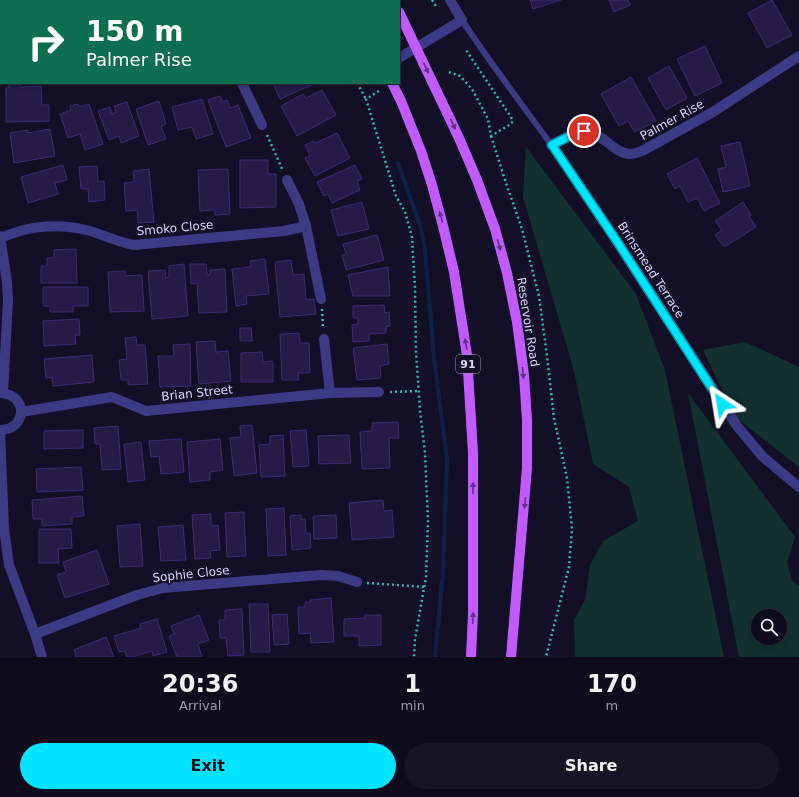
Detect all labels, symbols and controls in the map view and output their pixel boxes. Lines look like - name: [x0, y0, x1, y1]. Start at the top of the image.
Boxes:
- text: 150 m: [86, 15, 183, 48]
- icon: right: [20, 16, 72, 68]
- text: Palmer Rise: [86, 49, 192, 70]
- one-way arrow: [423, 62, 429, 74]
- street label: Palmer Rise: [638, 97, 706, 143]
- pin: [567, 114, 601, 148]
- one-way arrow: [450, 118, 456, 130]
- icon: arrive: [573, 120, 595, 142]
- one-way arrow: [438, 211, 444, 223]
- street label: Smoko Close: [136, 218, 214, 238]
- street label: Brinsmead Terrace: [615, 219, 687, 321]
- one-way arrow: [497, 239, 503, 252]
- street label: Reservoir Road: [514, 276, 542, 368]
- one-way arrow: [462, 338, 468, 350]
- road number: 91: [456, 355, 480, 373]
- one-way arrow: [520, 367, 527, 379]
- street label: Brian Street: [161, 382, 234, 404]
- position arrow: [701, 383, 743, 425]
- one-way arrow: [470, 481, 476, 494]
- one-way arrow: [521, 497, 528, 509]
- street label: Sophie Close: [152, 563, 230, 585]
- map controls: [751, 609, 787, 645]
- button: search: [751, 609, 787, 645]
- one-way arrow: [469, 612, 476, 624]
- text: 20:36: [162, 670, 238, 698]
- text: 1: [404, 670, 421, 698]
- text: 170: [587, 670, 637, 698]
- text: Arrival: [179, 698, 221, 713]
- text: min: [400, 698, 425, 713]
- text: m: [606, 698, 618, 713]
- button: Exit: [20, 743, 396, 789]
- button: Share: [404, 743, 779, 789]

